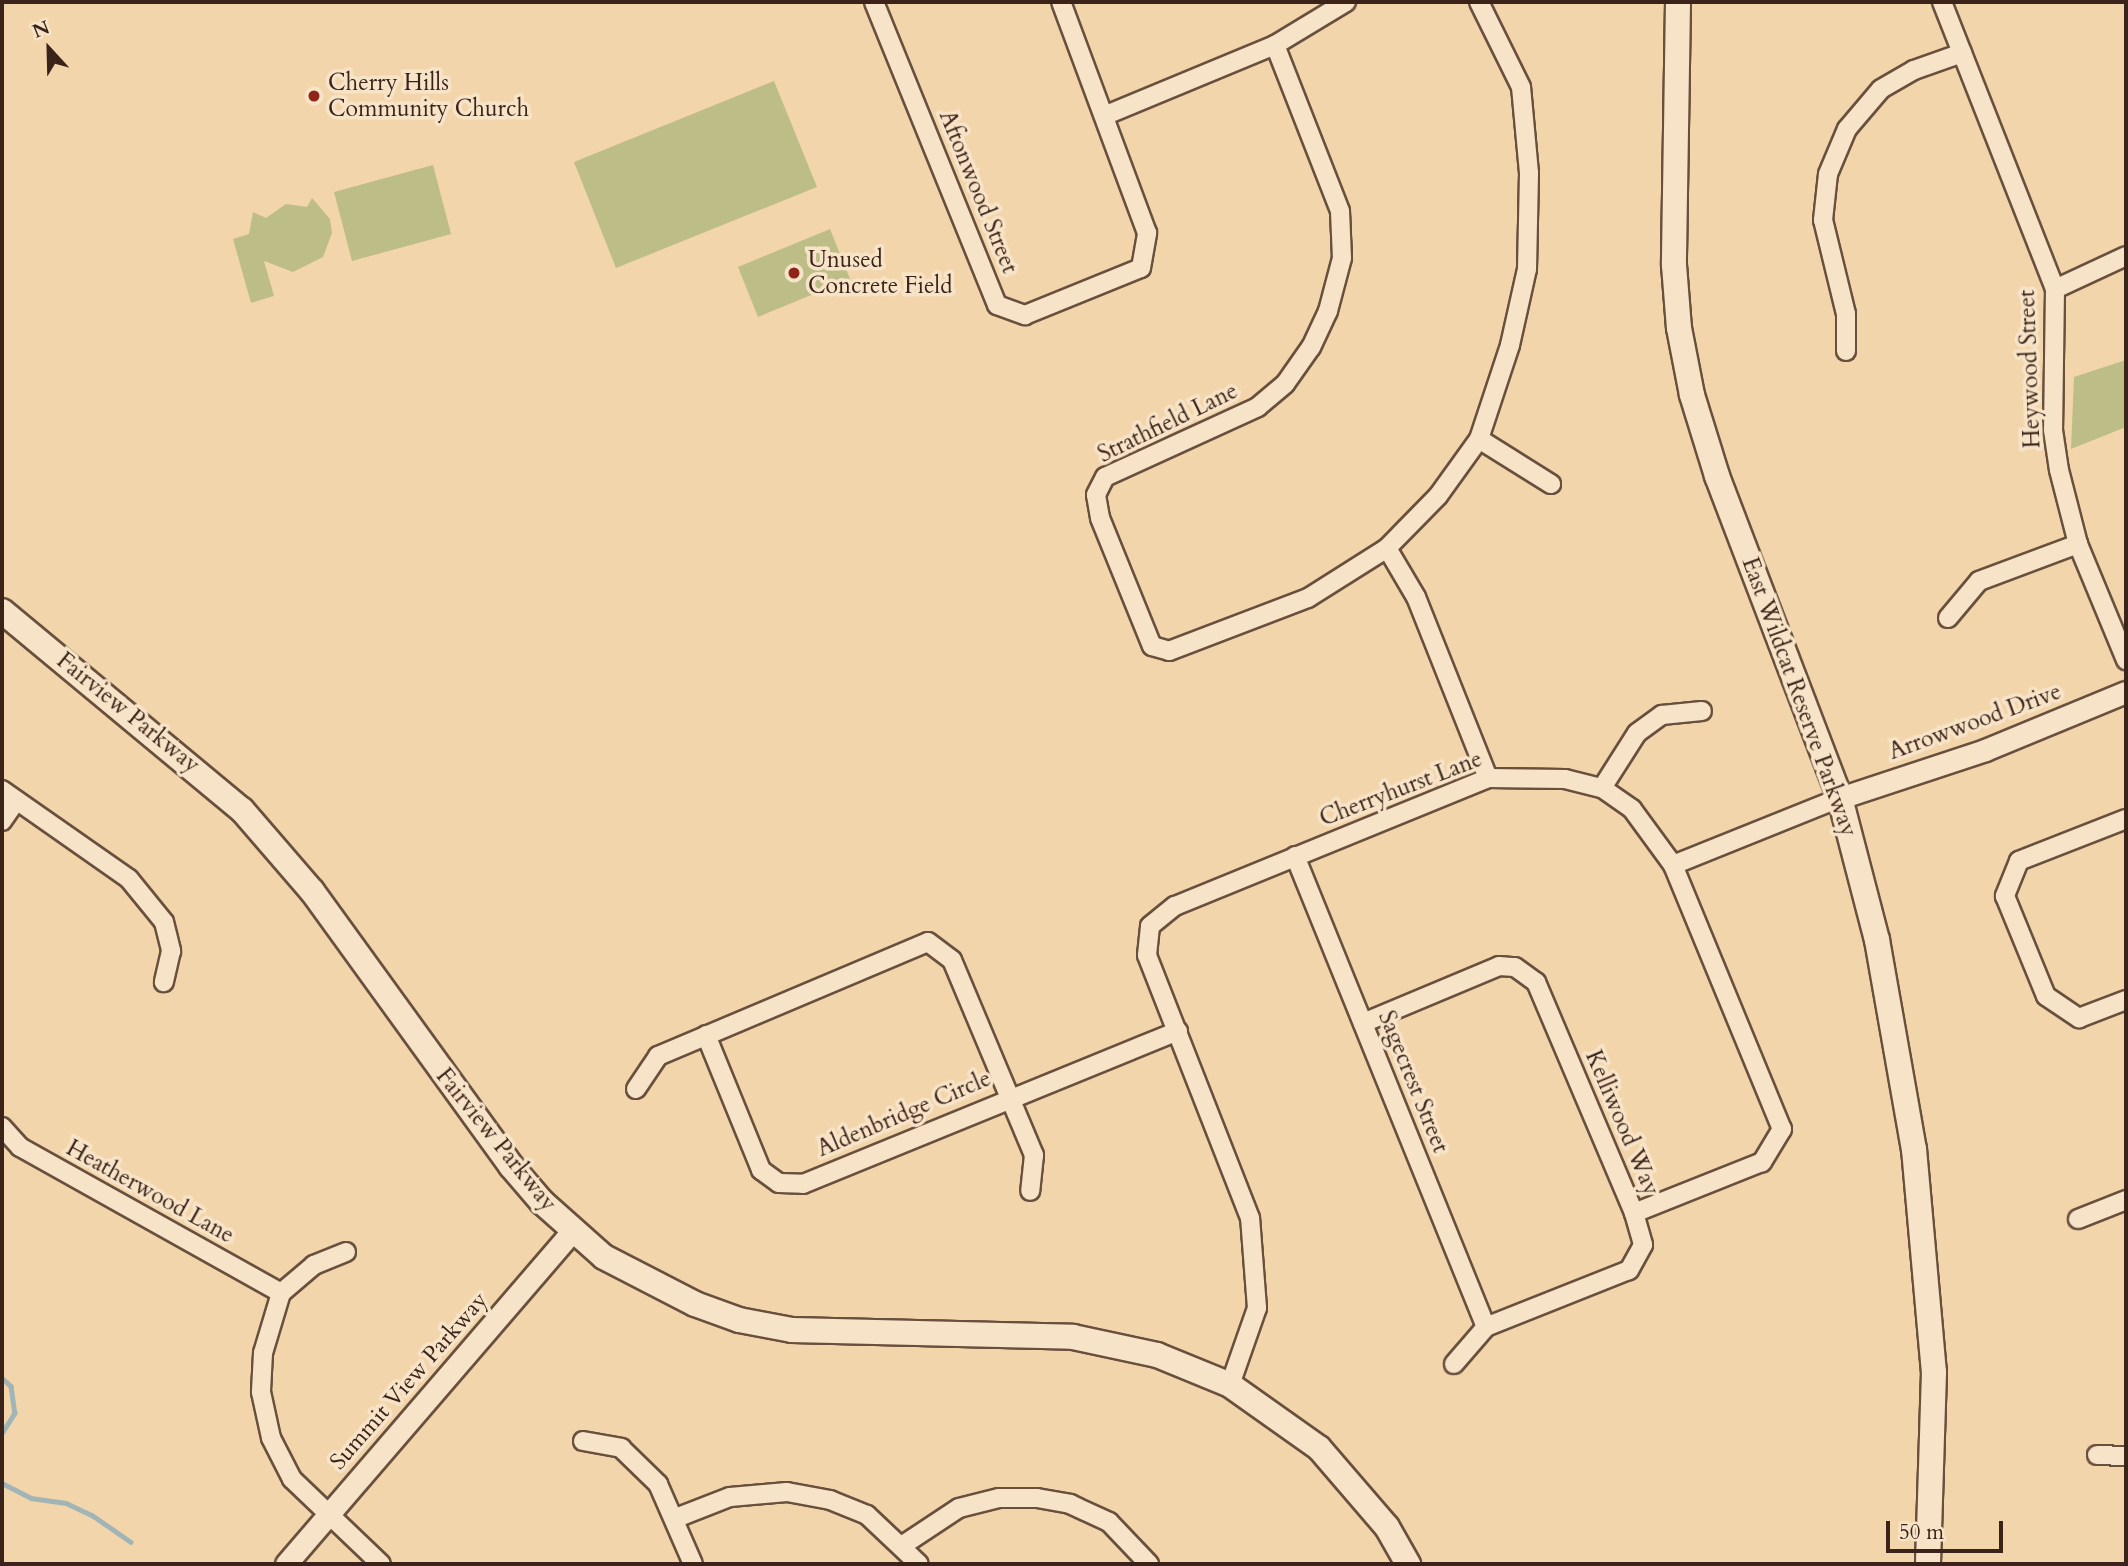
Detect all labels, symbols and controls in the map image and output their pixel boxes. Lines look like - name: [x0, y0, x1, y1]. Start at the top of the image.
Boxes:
- north arrow: [14, 14, 84, 84]
- text: N: [29, 14, 54, 45]
- place label: Cherry Hills Community Church: [328, 69, 529, 123]
- marker: Cherry Hills Community Church: [306, 88, 322, 104]
- street label: Aftonwood Street: [933, 107, 1023, 277]
- place label: Unused Concrete Field: [808, 246, 952, 300]
- marker: Unused Concrete Field: [786, 265, 802, 281]
- street label: Heywood Street: [2013, 289, 2047, 449]
- street label: Strathfield Lane: [1094, 377, 1242, 469]
- street label: East Wildcat Reserve Parkway: [1736, 554, 1862, 840]
- street label: Fairview Parkway: [51, 647, 205, 779]
- street label: Arrowwood Drive: [1885, 678, 2065, 766]
- street label: Cherryhurst Lane: [1316, 745, 1486, 833]
- street label: Sagecrest Street: [1372, 1007, 1454, 1157]
- street label: Kelliwood Way: [1579, 1046, 1665, 1200]
- street label: Fairview Parkway: [430, 1063, 562, 1217]
- street label: Aldenbridge Circle: [813, 1065, 995, 1163]
- street label: Heatherwood Lane: [61, 1134, 239, 1250]
- street label: Summit View Parkway: [324, 1287, 494, 1475]
- scale bar: [1890, 1506, 2007, 1550]
- text: 50 m: [1899, 1518, 1944, 1547]

